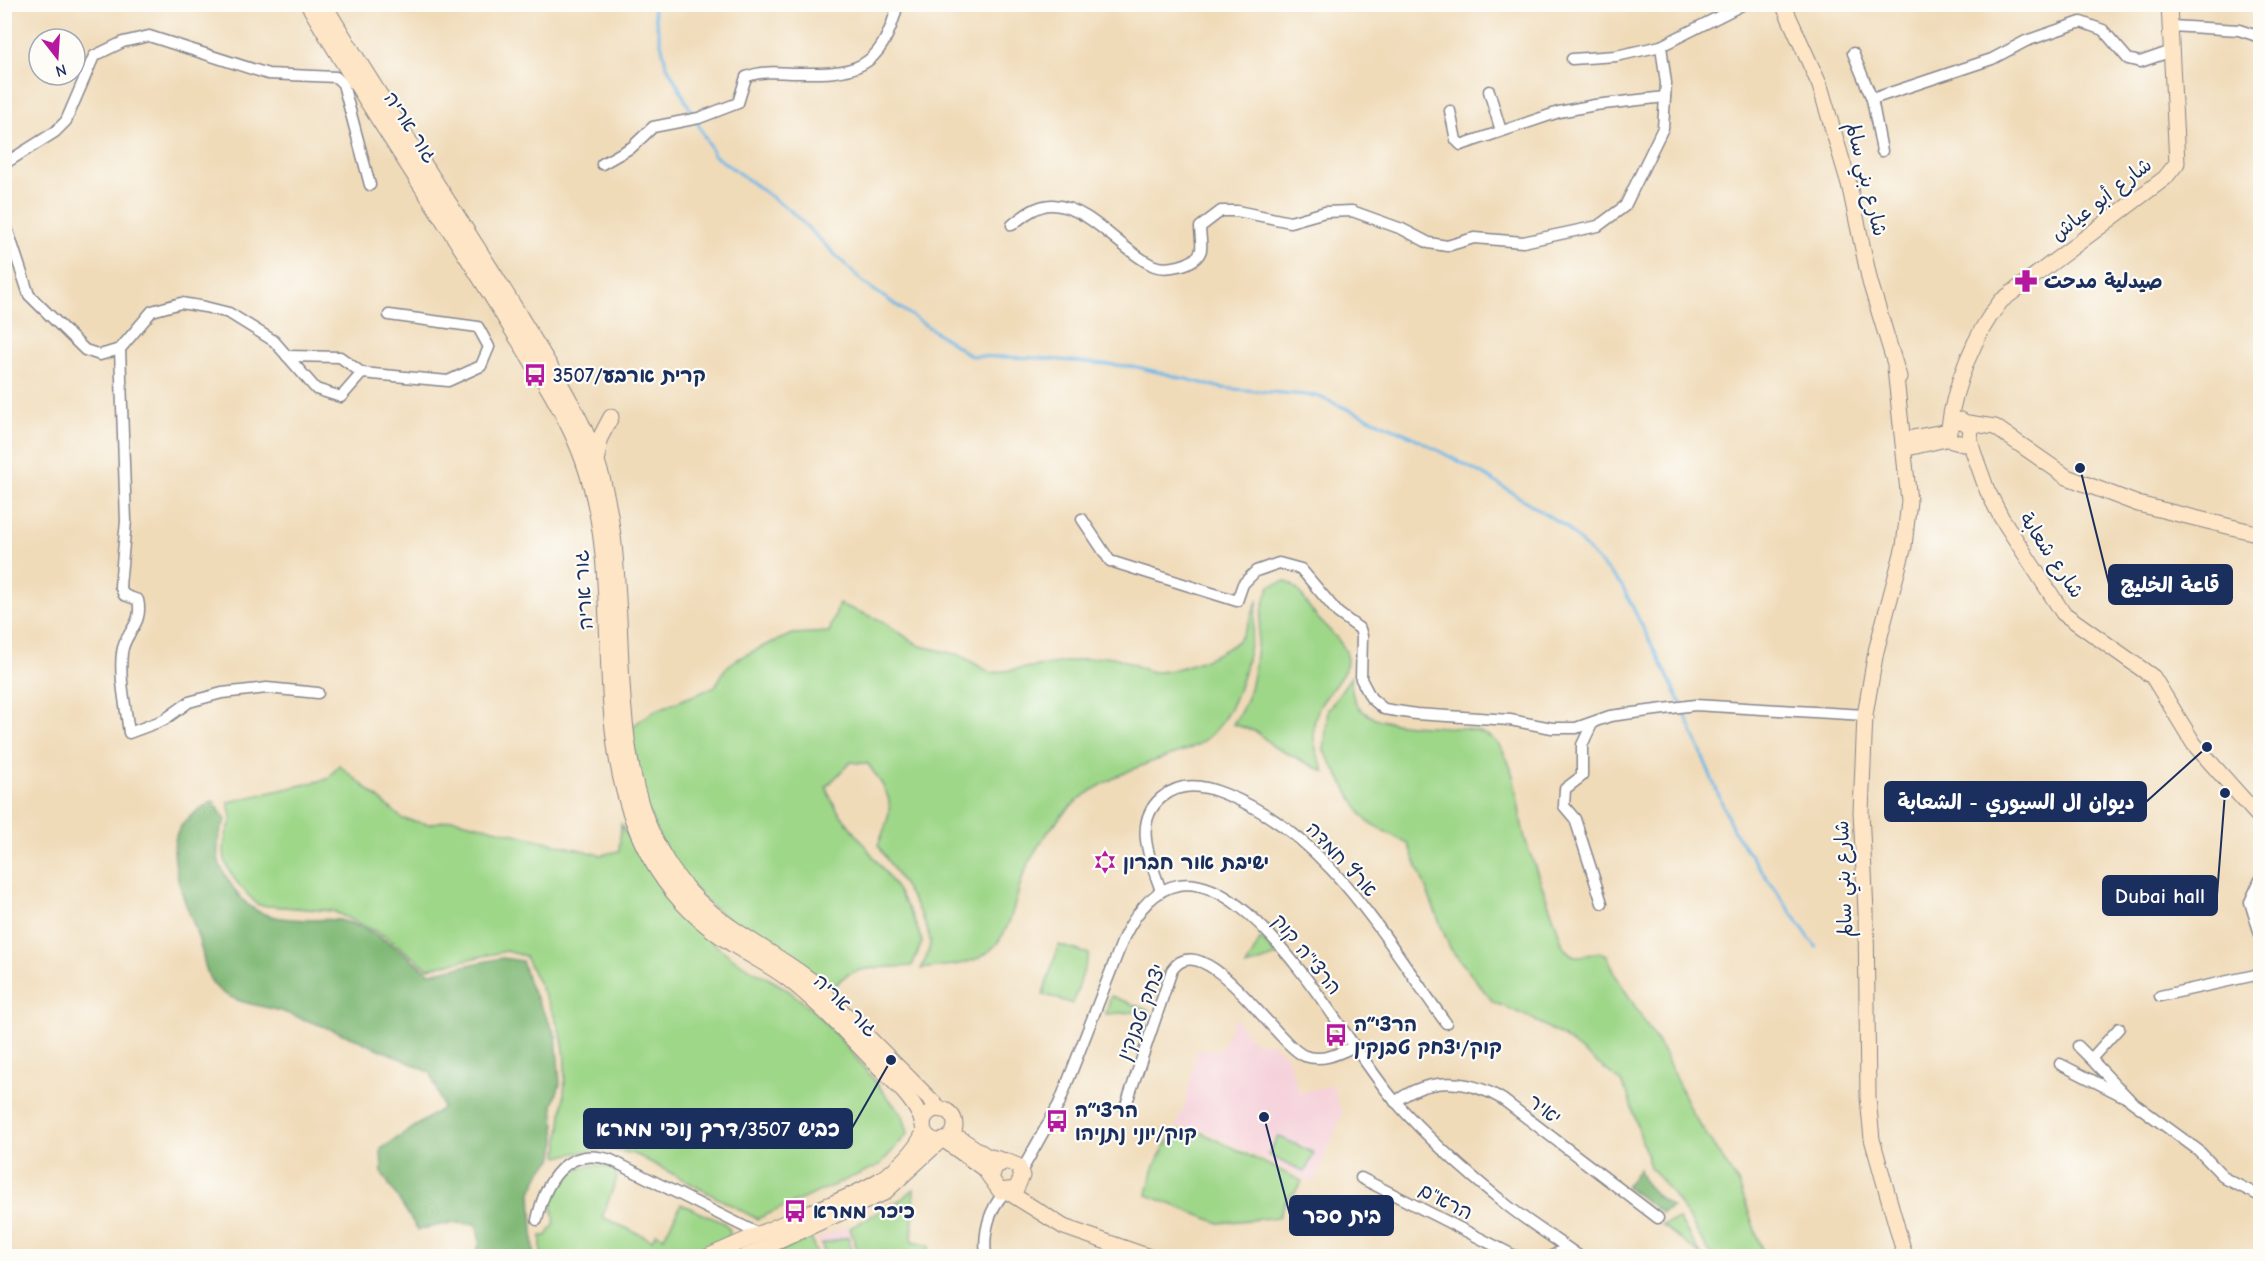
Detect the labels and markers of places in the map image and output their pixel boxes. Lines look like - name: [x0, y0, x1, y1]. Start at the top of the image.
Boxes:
- pharmacy icon: صيدلية مدحت: [2013, 268, 2039, 294]
- place label: صيدلية مدحت: [2044, 270, 2163, 293]
- bus stop icon: קרית ארבע/3507: [522, 362, 548, 388]
- place label: קרית ארבע/3507: [553, 364, 706, 387]
- callout: قاعة الخليج: [2109, 565, 2232, 604]
- callout: ديوان ال السيوري - الشعابة: [1885, 782, 2146, 821]
- synagogue icon: ישיבת אור חברון: [1092, 849, 1118, 875]
- place label: ישיבת אור חברון: [1123, 851, 1269, 875]
- callout: Dubai hall: [2103, 876, 2217, 915]
- place label: הרצי״ה קוק/יצחק טבנקין: [1354, 1013, 1502, 1060]
- bus stop icon: הרצי״ה קוק/יצחק טבנקין: [1323, 1022, 1349, 1048]
- place label: הרצי״ה קוק/יוני נתניהו: [1075, 1099, 1197, 1146]
- bus stop icon: הרצי״ה קוק/יוני נתניהו: [1044, 1108, 1070, 1134]
- callout: כביש 3507/דרך נופי ממרא: [584, 1109, 852, 1148]
- callout: בית ספר: [1290, 1196, 1393, 1235]
- bus stop icon: כיכר ממרא: [782, 1198, 808, 1224]
- place label: כיכר ממרא: [813, 1200, 915, 1223]

